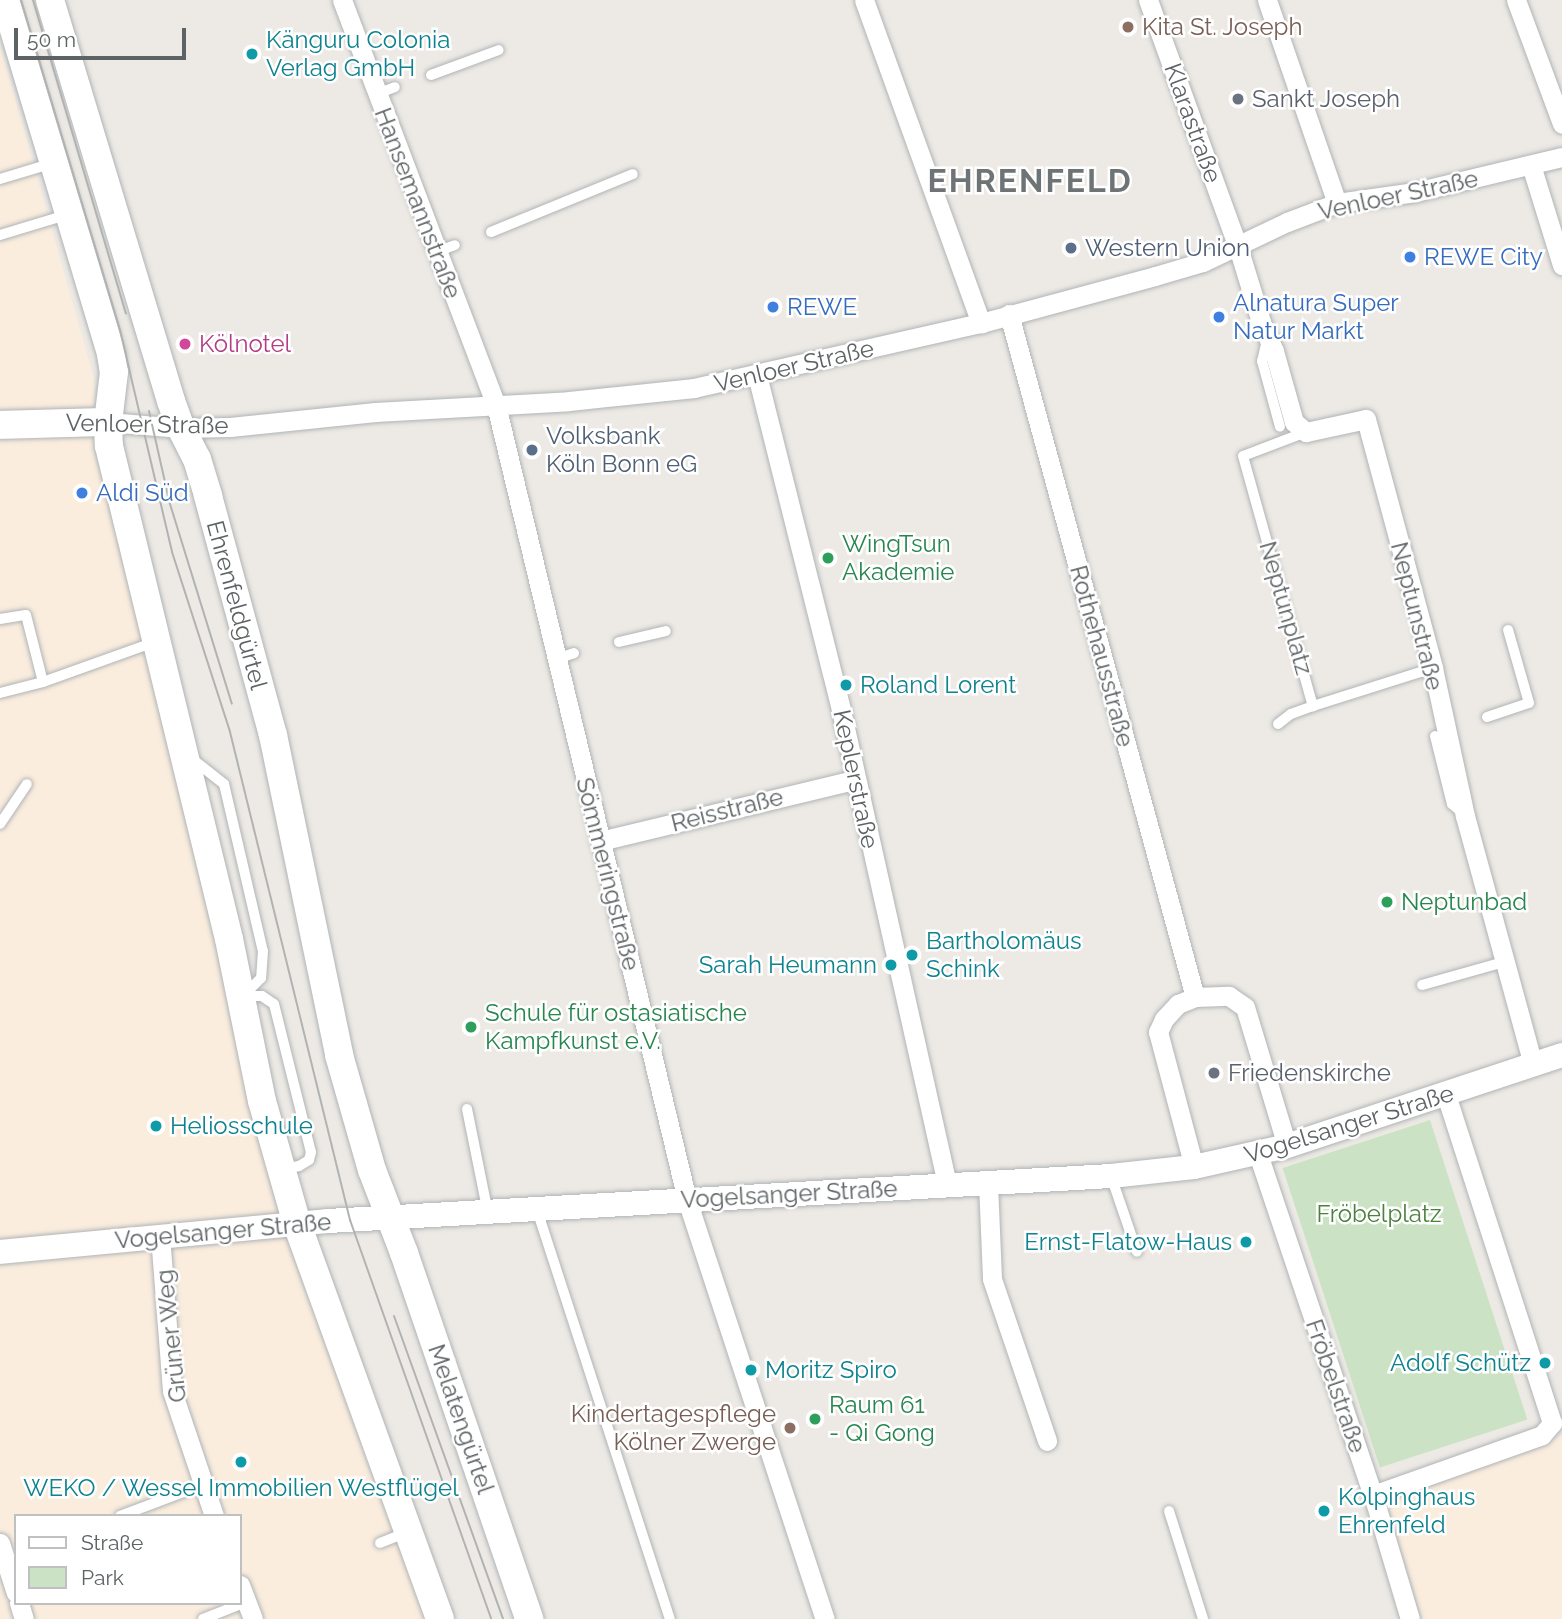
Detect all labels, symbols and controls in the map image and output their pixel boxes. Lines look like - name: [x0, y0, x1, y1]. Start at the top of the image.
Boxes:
- place label: Kita St. Joseph: [1142, 13, 1303, 41]
- scale bar: [18, 14, 189, 58]
- marker: Kita St. Joseph: [1120, 19, 1136, 35]
- place label: Känguru Colonia Verlag GmbH: [266, 26, 450, 82]
- text: 50 m: [27, 27, 76, 52]
- marker: Känguru Colonia Verlag GmbH: [244, 46, 260, 62]
- street label: Klarastraße: [1158, 59, 1228, 187]
- place label: Sankt Joseph: [1252, 85, 1401, 113]
- marker: Sankt Joseph: [1230, 91, 1246, 107]
- street label: Hansemannstraße: [368, 104, 468, 302]
- district label: EHRENFELD: [929, 162, 1131, 200]
- street label: Venloer Straße: [1315, 164, 1481, 226]
- place label: Western Union: [1085, 234, 1250, 262]
- marker: Western Union: [1063, 240, 1079, 256]
- place label: REWE City: [1424, 243, 1543, 271]
- marker: REWE City: [1402, 249, 1418, 265]
- place label: Alnatura Super Natur Markt: [1233, 289, 1399, 345]
- place label: REWE: [787, 293, 857, 321]
- marker: REWE: [765, 299, 781, 315]
- marker: Alnatura Super Natur Markt: [1211, 309, 1227, 325]
- place label: Kölnotel: [199, 330, 291, 358]
- street label: Venloer Straße: [711, 334, 877, 398]
- marker: Kölnotel: [177, 336, 193, 352]
- street label: Venloer Straße: [65, 408, 229, 440]
- place label: Volksbank Köln Bonn eG: [546, 422, 697, 478]
- marker: Volksbank Köln Bonn eG: [524, 442, 540, 458]
- place label: Aldi Süd: [96, 479, 189, 507]
- marker: Aldi Süd: [74, 485, 90, 501]
- street label: Ehrenfeldgürtel: [201, 517, 273, 693]
- place label: WingTsun Akademie: [842, 530, 954, 586]
- street label: Neptunplatz: [1253, 538, 1319, 678]
- street label: Neptunstraße: [1385, 539, 1449, 693]
- marker: WingTsun Akademie: [820, 550, 836, 566]
- street label: Rothehausstraße: [1064, 562, 1140, 750]
- place label: Roland Lorent: [860, 671, 1016, 699]
- marker: Roland Lorent: [838, 677, 854, 693]
- street label: Keplerstraße: [827, 707, 885, 851]
- street label: Sömmeringstraße: [570, 774, 646, 974]
- street label: Reisstraße: [668, 782, 786, 838]
- place label: Neptunbad: [1401, 888, 1527, 916]
- marker: Neptunbad: [1379, 894, 1395, 910]
- place label: Bartholomäus Schink: [926, 927, 1082, 983]
- marker: Bartholomäus Schink: [904, 947, 920, 963]
- place label: Sarah Heumann: [699, 951, 877, 979]
- marker: Sarah Heumann: [883, 957, 899, 973]
- place label: Schule für ostasiatische Kampfkunst e.V.: [485, 999, 747, 1055]
- marker: Schule für ostasiatische Kampfkunst e.V.: [463, 1019, 479, 1035]
- place label: Friedenskirche: [1228, 1059, 1391, 1087]
- marker: Friedenskirche: [1206, 1065, 1222, 1081]
- street label: Vogelsanger Straße: [1241, 1078, 1457, 1170]
- place label: Heliosschule: [170, 1112, 313, 1140]
- marker: Heliosschule: [148, 1118, 164, 1134]
- street label: Vogelsanger Straße: [680, 1174, 898, 1214]
- park label: Fröbelplatz: [1316, 1200, 1442, 1228]
- street label: Vogelsanger Straße: [113, 1207, 333, 1255]
- place label: Ernst-Flatow-Haus: [1024, 1228, 1232, 1256]
- marker: Ernst-Flatow-Haus: [1238, 1234, 1254, 1250]
- street label: Grüner Weg: [150, 1267, 192, 1405]
- street label: Fröbelstraße: [1300, 1315, 1372, 1457]
- street label: Melatengürtel: [422, 1340, 500, 1498]
- place label: Adolf Schütz: [1390, 1349, 1531, 1377]
- marker: Adolf Schütz: [1537, 1355, 1553, 1371]
- place label: Moritz Spiro: [765, 1356, 897, 1384]
- marker: Moritz Spiro: [743, 1362, 759, 1378]
- place label: Raum 61 - Qi Gong: [829, 1391, 935, 1447]
- place label: Kindertagespflege Kölner Zwerge: [571, 1400, 776, 1456]
- marker: Raum 61 - Qi Gong: [807, 1411, 823, 1427]
- marker: Kindertagespflege Kölner Zwerge: [782, 1420, 798, 1436]
- marker: WEKO / Wessel Immobilien Westflügel: [233, 1454, 249, 1470]
- place label: WEKO / Wessel Immobilien Westflügel: [22, 1474, 460, 1502]
- place label: Kolpinghaus Ehrenfeld: [1338, 1483, 1475, 1539]
- marker: Kolpinghaus Ehrenfeld: [1316, 1503, 1332, 1519]
- legend: [14, 1514, 242, 1605]
- text: Straße: [81, 1530, 143, 1555]
- text: Park: [81, 1565, 124, 1590]

